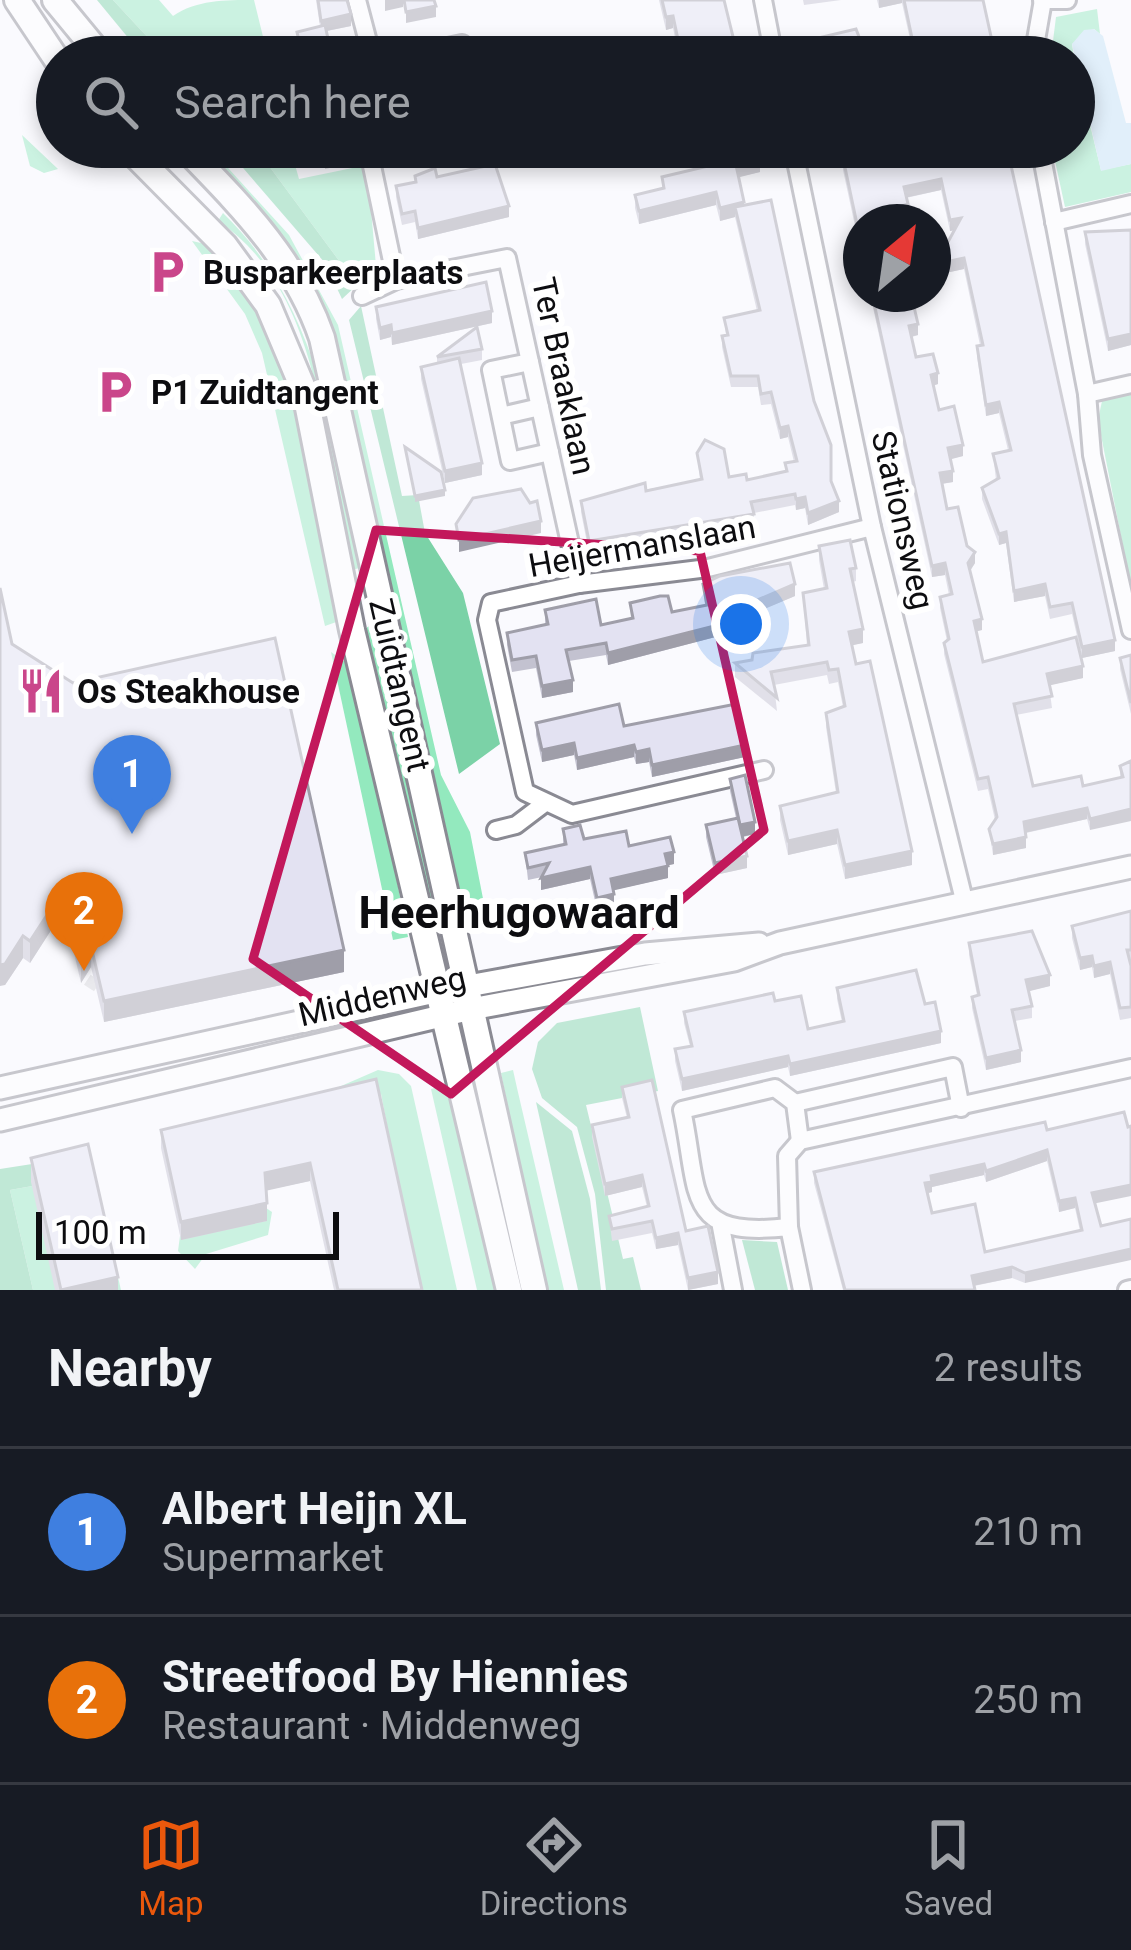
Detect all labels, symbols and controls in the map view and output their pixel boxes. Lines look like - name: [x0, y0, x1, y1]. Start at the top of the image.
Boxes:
- search box: [36, 36, 1095, 168]
- icon: search: [78, 69, 144, 135]
- text: Search here: [174, 76, 411, 129]
- north arrow: [843, 204, 951, 312]
- parking icon: Busparkeerplaats: [142, 247, 192, 297]
- place label: Busparkeerplaats: [203, 253, 464, 292]
- street label: Ter Braaklaan: [524, 274, 604, 478]
- parking icon: P1 Zuidtangent: [90, 367, 140, 417]
- place label: P1 Zuidtangent: [151, 373, 379, 412]
- street label: Stationsweg: [864, 427, 942, 613]
- street label: Heijermanslaan: [525, 507, 759, 585]
- your location: [711, 594, 771, 654]
- street label: Zuidtangent: [361, 595, 439, 775]
- restaurant icon: Os Steakhouse: [16, 666, 66, 716]
- place label: Os Steakhouse: [77, 672, 300, 711]
- pin: 1: [93, 735, 171, 834]
- pin: 2: [45, 872, 123, 971]
- district label: Heerhugowaard: [359, 886, 679, 939]
- street label: Middenweg: [294, 958, 470, 1034]
- scale bar: [36, 1206, 339, 1259]
- text: 100 m: [54, 1213, 147, 1252]
- text: Nearby: [48, 1339, 212, 1398]
- text: 2 results: [934, 1345, 1083, 1391]
- text: Albert Heijn XL: [162, 1482, 467, 1535]
- text: 1: [76, 1509, 98, 1555]
- text: 210 m: [973, 1509, 1083, 1555]
- text: Supermarket: [162, 1535, 384, 1581]
- text: Streetfood By Hiennies: [162, 1650, 629, 1703]
- text: 2: [76, 1677, 98, 1723]
- text: 250 m: [973, 1677, 1083, 1723]
- text: Restaurant · Middenweg: [162, 1703, 581, 1749]
- tab: Map: [138, 1812, 204, 1923]
- tab: Directions: [480, 1812, 628, 1923]
- tab: Saved: [904, 1812, 993, 1923]

